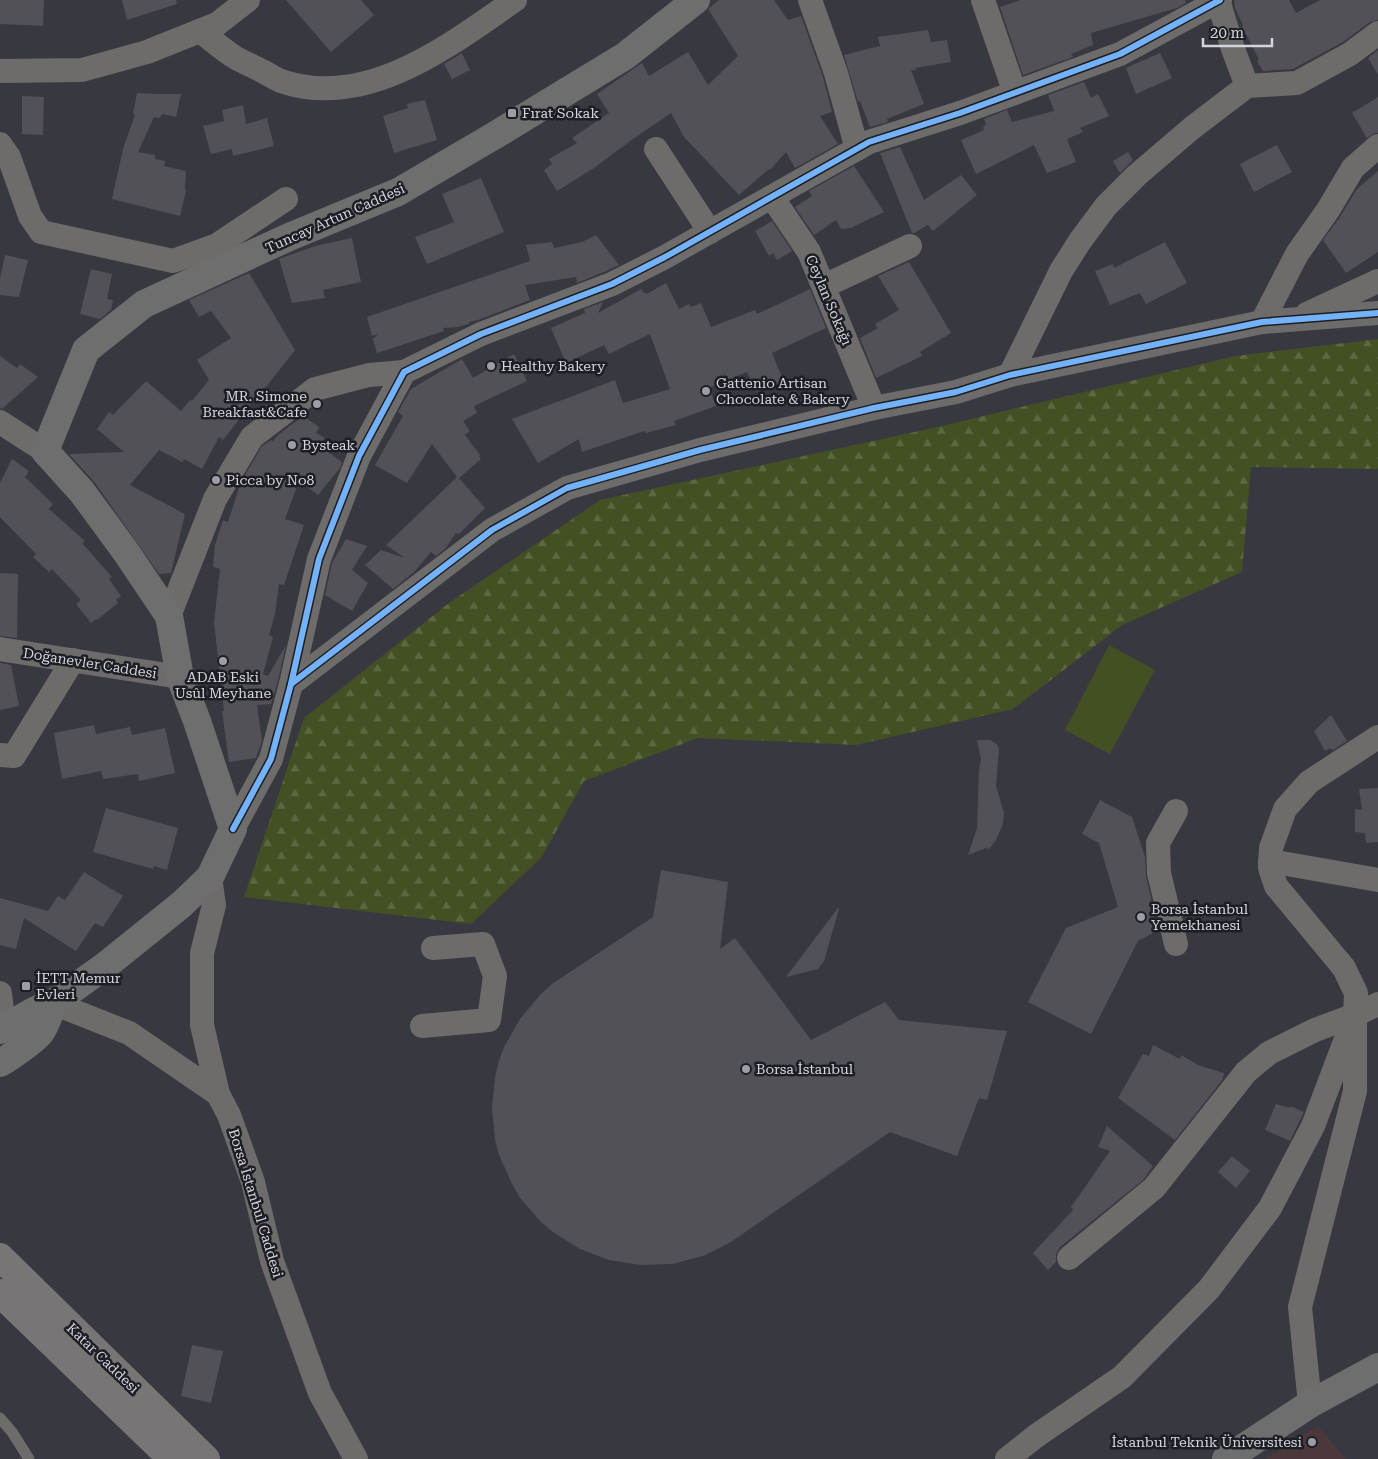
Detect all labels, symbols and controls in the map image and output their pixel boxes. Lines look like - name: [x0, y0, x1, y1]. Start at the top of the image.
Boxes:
- scale bar: [1203, 15, 1272, 47]
- text: 20 m: [1210, 24, 1245, 42]
- place label: Fırat Sokak: [522, 105, 599, 121]
- marker: Fırat Sokak: [506, 107, 518, 119]
- street label: Tuncay Artun Caddesi: [263, 180, 407, 256]
- street label: Ceylan Sokağı: [803, 253, 855, 348]
- place label: Healthy Bakery: [501, 358, 606, 374]
- marker: Healthy Bakery: [485, 360, 497, 372]
- place label: Gattenio Artisan Chocolate & Bakery: [716, 375, 850, 407]
- marker: Gattenio Artisan Chocolate & Bakery: [700, 385, 712, 397]
- place label: MR. Simone Breakfast&Cafe: [202, 388, 307, 420]
- marker: MR. Simone Breakfast&Cafe: [311, 398, 323, 410]
- place label: Bysteak: [302, 437, 355, 453]
- marker: Bysteak: [286, 439, 298, 451]
- place label: Picca by No8: [226, 472, 315, 488]
- marker: Picca by No8: [210, 474, 222, 486]
- street label: Doğanevler Caddesi: [22, 645, 158, 682]
- marker: ADAB Eski Usûl Meyhane: [217, 655, 229, 667]
- place label: ADAB Eski Usûl Meyhane: [175, 669, 272, 701]
- place label: Borsa İstanbul Yemekhanesi: [1151, 901, 1249, 933]
- marker: Borsa İstanbul Yemekhanesi: [1135, 911, 1147, 923]
- place label: İETT Memur Evleri: [36, 970, 121, 1002]
- marker: İETT Memur Evleri: [20, 980, 32, 992]
- place label: Borsa İstanbul: [756, 1061, 854, 1077]
- marker: Borsa İstanbul: [740, 1063, 752, 1075]
- street label: Borsa İstanbul Caddesi: [226, 1127, 286, 1280]
- street label: Katar Caddesi: [64, 1320, 143, 1397]
- place label: İstanbul Teknik Üniversitesi: [1111, 1434, 1303, 1450]
- marker: İstanbul Teknik Üniversitesi: [1306, 1436, 1318, 1448]

